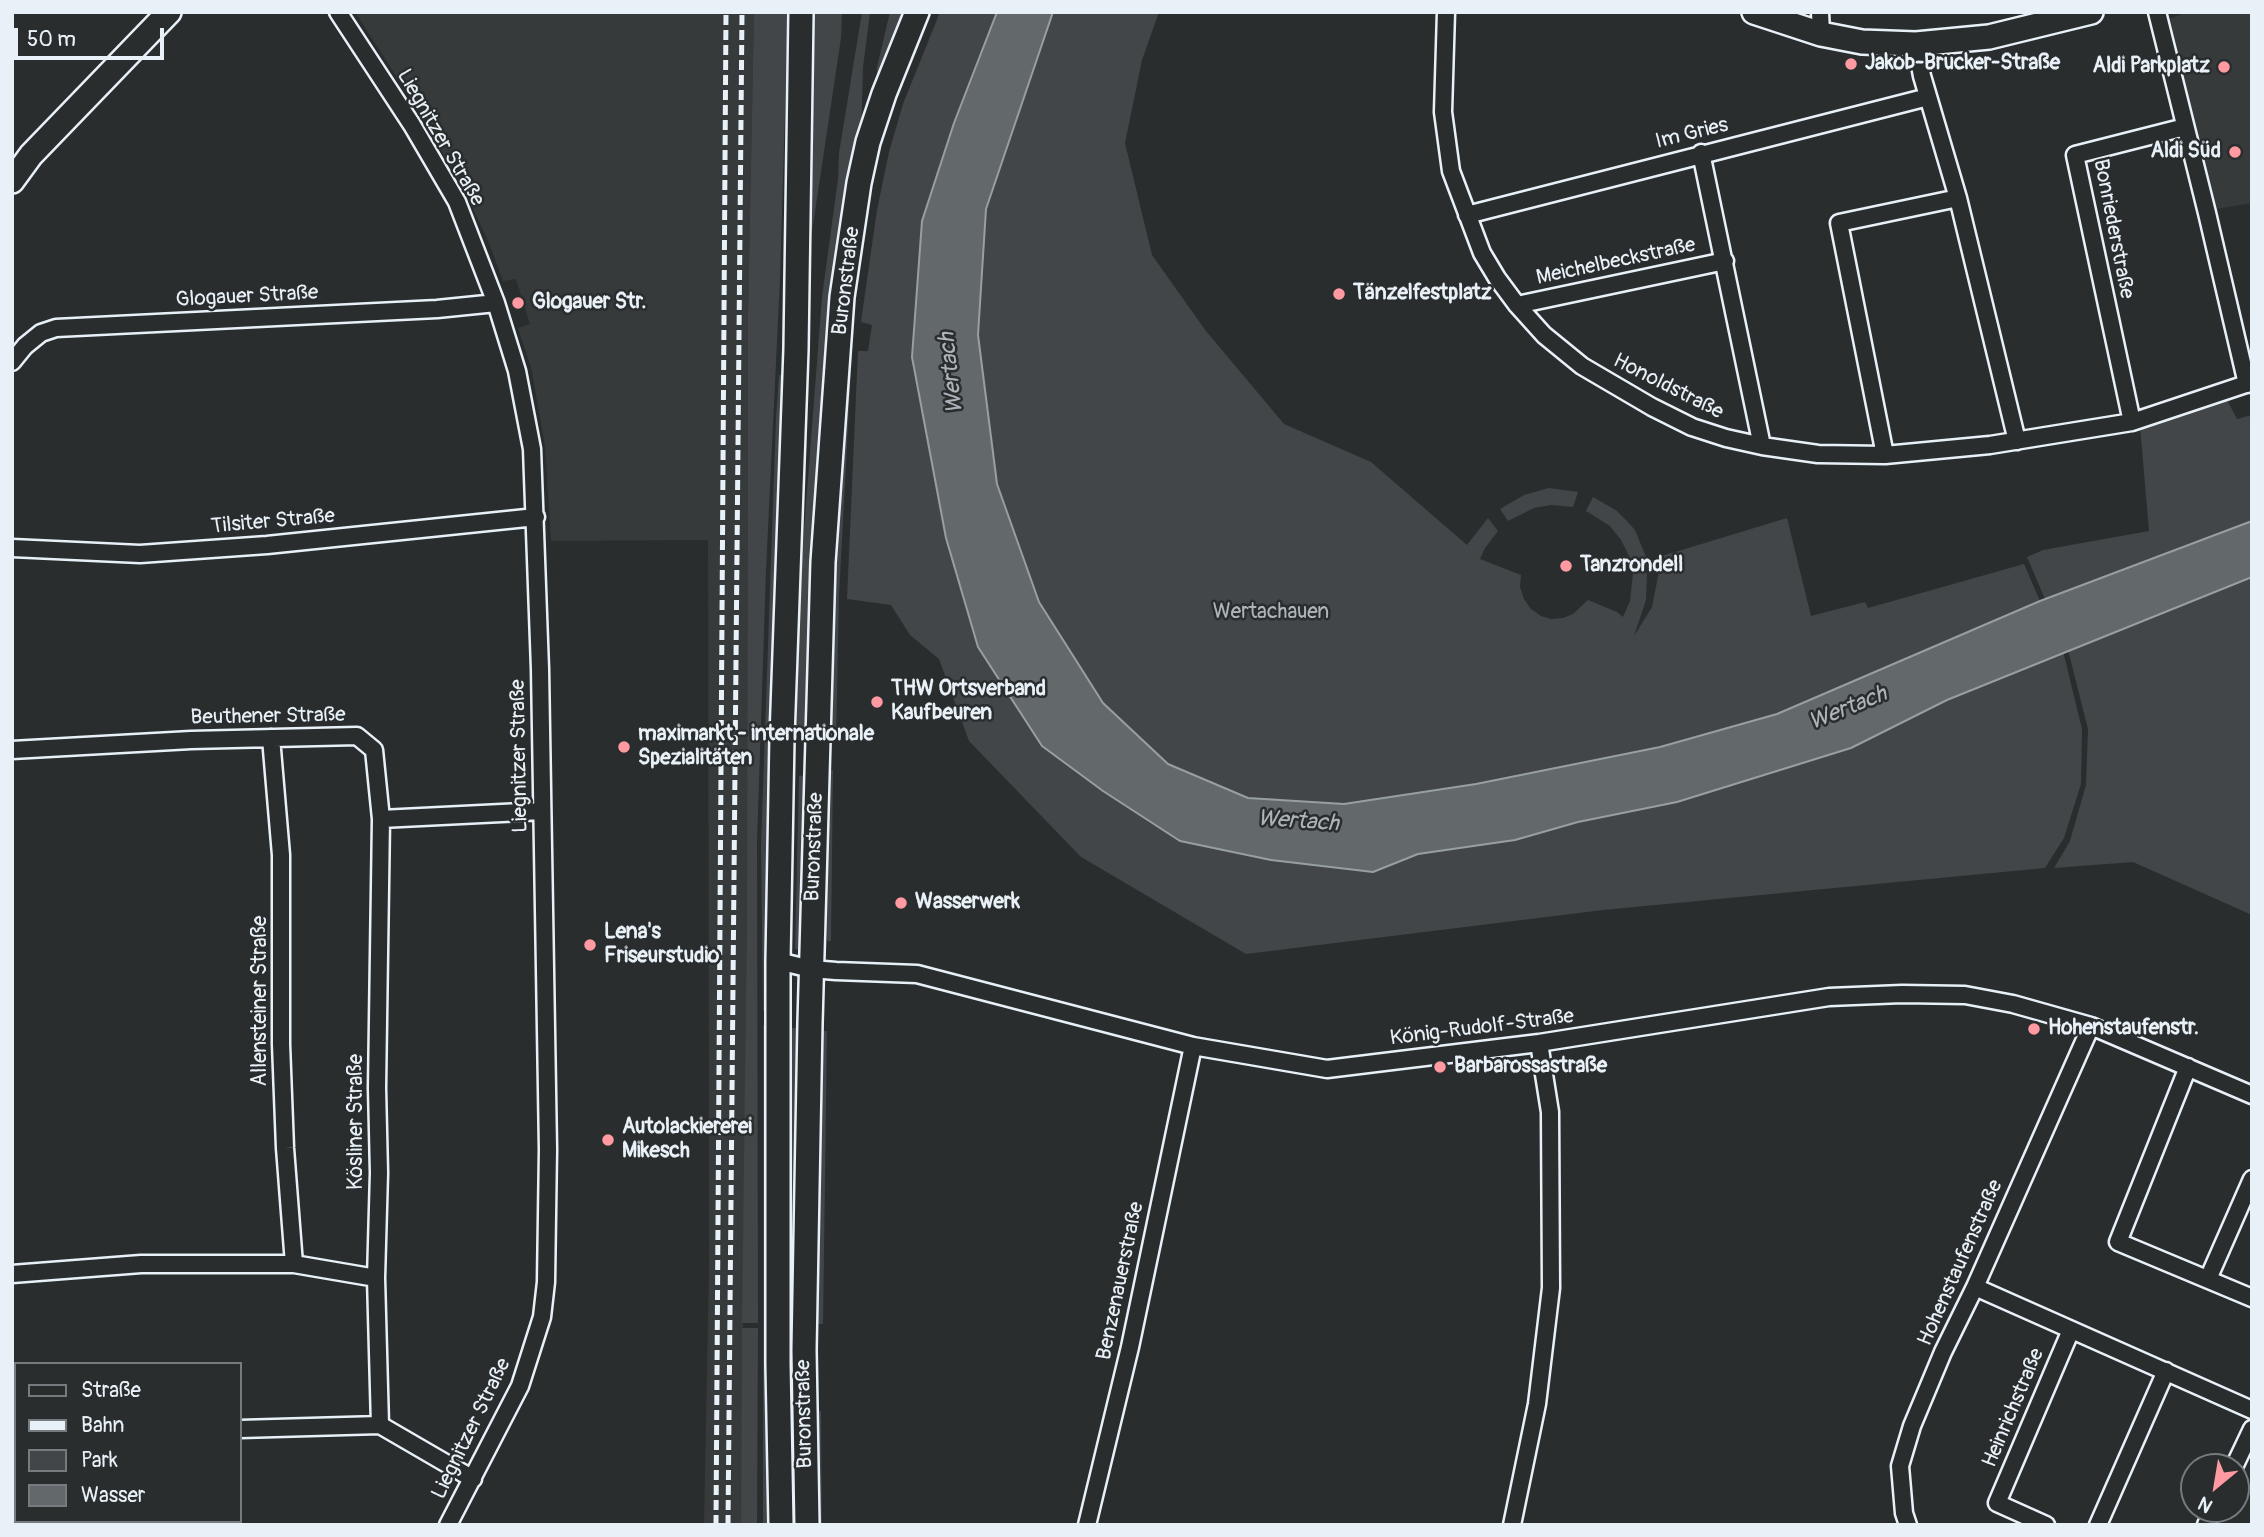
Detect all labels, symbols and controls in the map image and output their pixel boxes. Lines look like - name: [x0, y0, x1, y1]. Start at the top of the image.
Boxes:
- scale bar: [18, 14, 168, 58]
- text: 50 m: [27, 26, 76, 53]
- place label: Jakob-Brucker-Straße: [1865, 51, 2060, 77]
- place label: Aldi Parkplatz: [2093, 54, 2210, 80]
- marker: Jakob-Brucker-Straße: [1843, 56, 1859, 72]
- marker: Aldi Parkplatz: [2216, 59, 2232, 75]
- street label: Liegnitzer Straße: [391, 65, 489, 211]
- street label: Im Gries: [1653, 113, 1731, 155]
- place label: Aldi Süd: [2150, 139, 2221, 165]
- marker: Aldi Süd: [2227, 144, 2243, 160]
- street label: Bonriederstraße: [2087, 157, 2139, 301]
- street label: Buronstraße: [828, 225, 866, 337]
- street label: Meichelbeckstraße: [1534, 233, 1698, 291]
- street label: Glogauer Straße: [175, 281, 319, 313]
- place label: Tänzelfestplatz: [1353, 281, 1492, 307]
- marker: Tänzelfestplatz: [1331, 286, 1347, 302]
- place label: Glogauer Str.: [532, 290, 646, 316]
- marker: Glogauer Str.: [510, 295, 526, 311]
- water label: Wertach: [934, 331, 970, 415]
- street label: Honoldstraße: [1609, 349, 1727, 425]
- street label: Tilsiter Straße: [210, 504, 336, 540]
- place label: Tanzrondell: [1580, 553, 1683, 579]
- marker: Tanzrondell: [1558, 558, 1574, 574]
- park label: Wertachauen: [1213, 600, 1329, 626]
- place label: THW Ortsverband Kaufbeuren: [891, 677, 1046, 727]
- street label: Liegnitzer Straße: [506, 679, 534, 833]
- water label: Wertach: [1805, 681, 1891, 737]
- marker: THW Ortsverband Kaufbeuren: [869, 694, 885, 710]
- street label: Beuthener Straße: [190, 703, 346, 731]
- place label: maximarkt - internationale Spezialitäten: [638, 722, 874, 772]
- marker: maximarkt - internationale Spezialitäten: [616, 739, 632, 755]
- street label: Buronstraße: [801, 792, 829, 902]
- water label: Wertach: [1256, 805, 1340, 839]
- place label: Wasserwerk: [915, 890, 1020, 916]
- marker: Wasserwerk: [893, 895, 909, 911]
- street label: Allensteiner Straße: [248, 916, 274, 1086]
- place label: Lena's Friseurstudio: [604, 920, 719, 970]
- marker: Lena's Friseurstudio: [582, 937, 598, 953]
- street label: König-Rudolf-Straße: [1388, 1004, 1576, 1052]
- place label: Hohenstaufenstr.: [2048, 1016, 2199, 1042]
- marker: Hohenstaufenstr.: [2026, 1021, 2042, 1037]
- street label: Kösliner Straße: [344, 1054, 370, 1190]
- place label: Barbarossastraße: [1454, 1054, 1607, 1080]
- marker: Barbarossastraße: [1432, 1059, 1448, 1075]
- place label: Autolackiererei Mikesch: [622, 1115, 752, 1165]
- marker: Autolackiererei Mikesch: [600, 1132, 616, 1148]
- street label: Hohenstaufenstraße: [1913, 1176, 2009, 1350]
- street label: Benzenauerstraße: [1092, 1200, 1150, 1362]
- street label: Heinrichstraße: [1978, 1345, 2050, 1471]
- street label: Liegnitzer Straße: [427, 1354, 517, 1504]
- street label: Buronstraße: [791, 1359, 819, 1469]
- legend: [14, 1362, 242, 1523]
- text: Straße: [81, 1377, 141, 1404]
- text: Bahn: [81, 1412, 124, 1439]
- text: Park: [81, 1447, 118, 1474]
- north arrow: [2180, 1453, 2250, 1523]
- text: Wasser: [81, 1482, 145, 1509]
- text: N: [2194, 1491, 2217, 1518]

